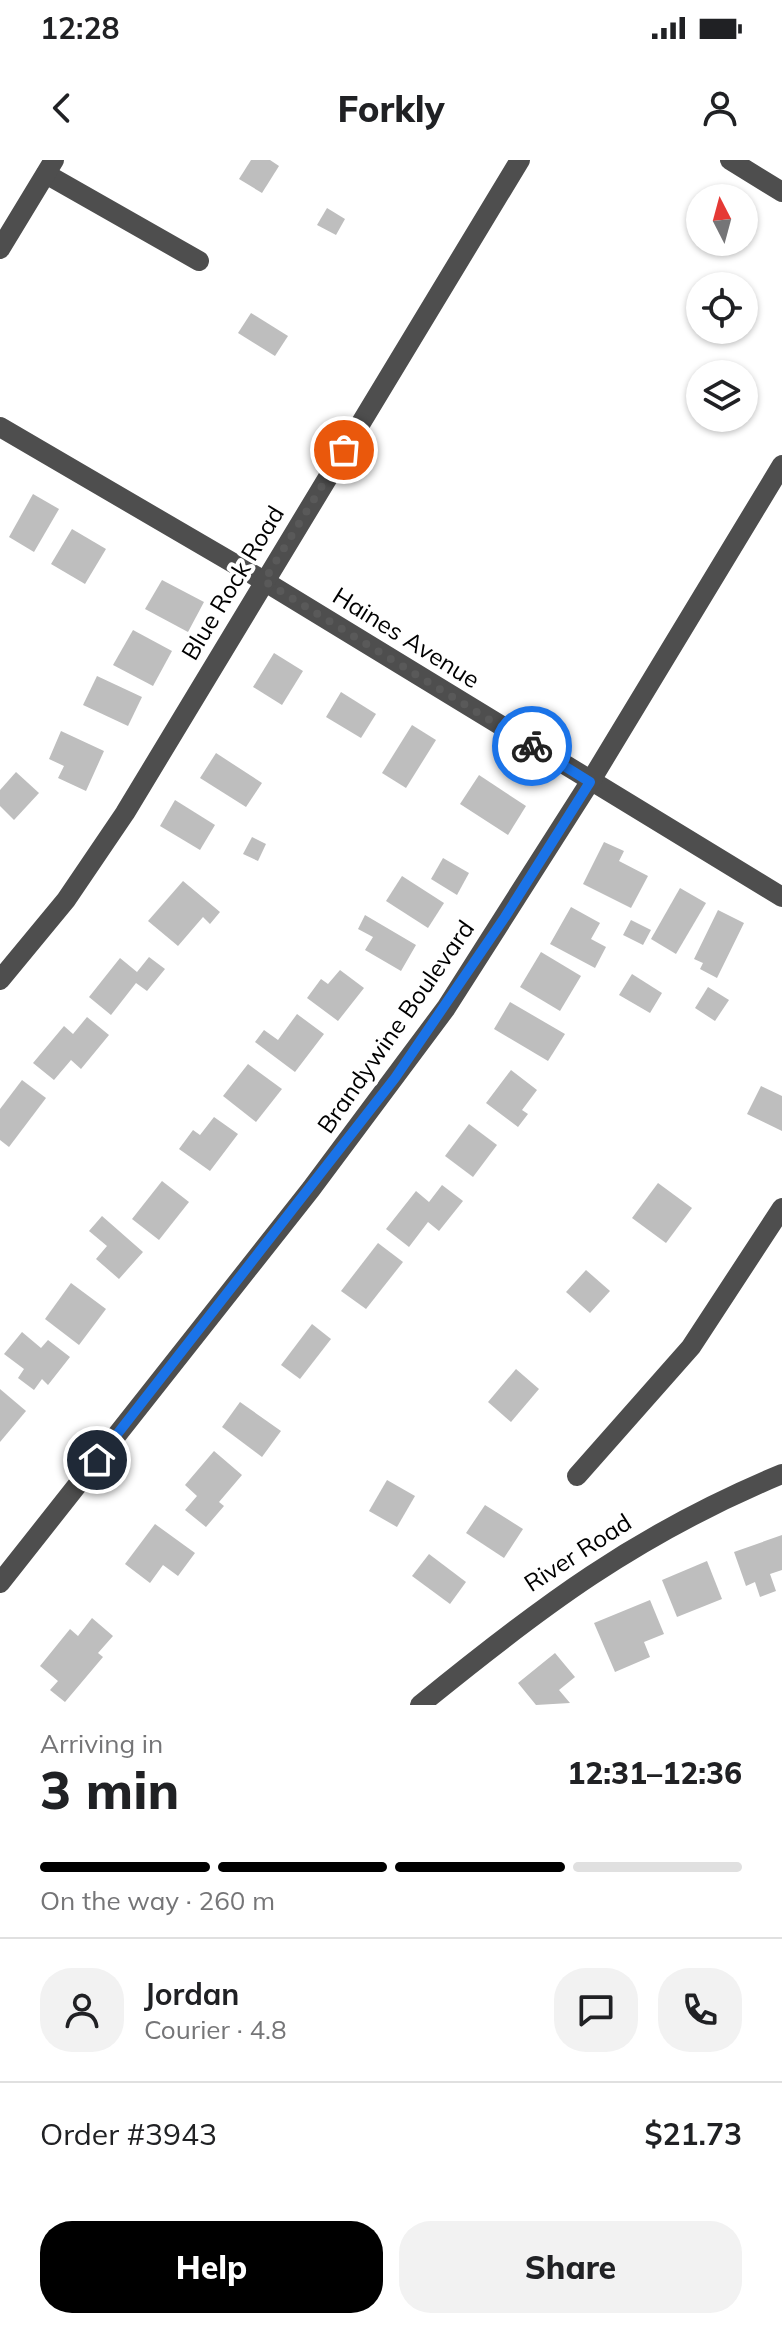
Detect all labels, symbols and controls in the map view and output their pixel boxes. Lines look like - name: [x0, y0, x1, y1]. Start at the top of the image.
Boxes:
- text: 12:28: [40, 9, 119, 47]
- icon: back: [40, 86, 84, 130]
- text: Forkly: [337, 86, 445, 131]
- icon: person: [698, 86, 742, 130]
- north arrow: [686, 184, 758, 256]
- map controls: [686, 184, 758, 432]
- button: locate: [686, 272, 758, 344]
- button: layers: [686, 360, 758, 432]
- pin: [310, 416, 378, 484]
- icon: bag: [322, 428, 366, 472]
- street label: Blue Rock Road: [174, 500, 290, 665]
- street label: Haines Avenue: [328, 580, 485, 694]
- courier: [492, 706, 572, 786]
- icon: bike: [510, 724, 554, 768]
- street label: Brandywine Boulevard: [310, 914, 480, 1139]
- pin: [63, 1426, 131, 1494]
- icon: home: [75, 1438, 119, 1482]
- street label: River Road: [518, 1506, 637, 1598]
- text: Arriving in: [40, 1727, 163, 1760]
- text: 12:31–12:36: [567, 1754, 742, 1792]
- text: 3 min: [40, 1757, 179, 1822]
- text: On the way · 260 m: [40, 1884, 275, 1917]
- button: person: [40, 1968, 124, 2052]
- button: chat: [554, 1968, 638, 2052]
- button: phone: [658, 1968, 742, 2052]
- text: Jordan: [144, 1975, 239, 2013]
- text: Courier · 4.8: [144, 2013, 287, 2046]
- text: Order #3943: [40, 2115, 217, 2153]
- text: $21.73: [645, 2115, 742, 2153]
- button: Help: [40, 2221, 383, 2313]
- button: Share: [399, 2221, 742, 2313]

